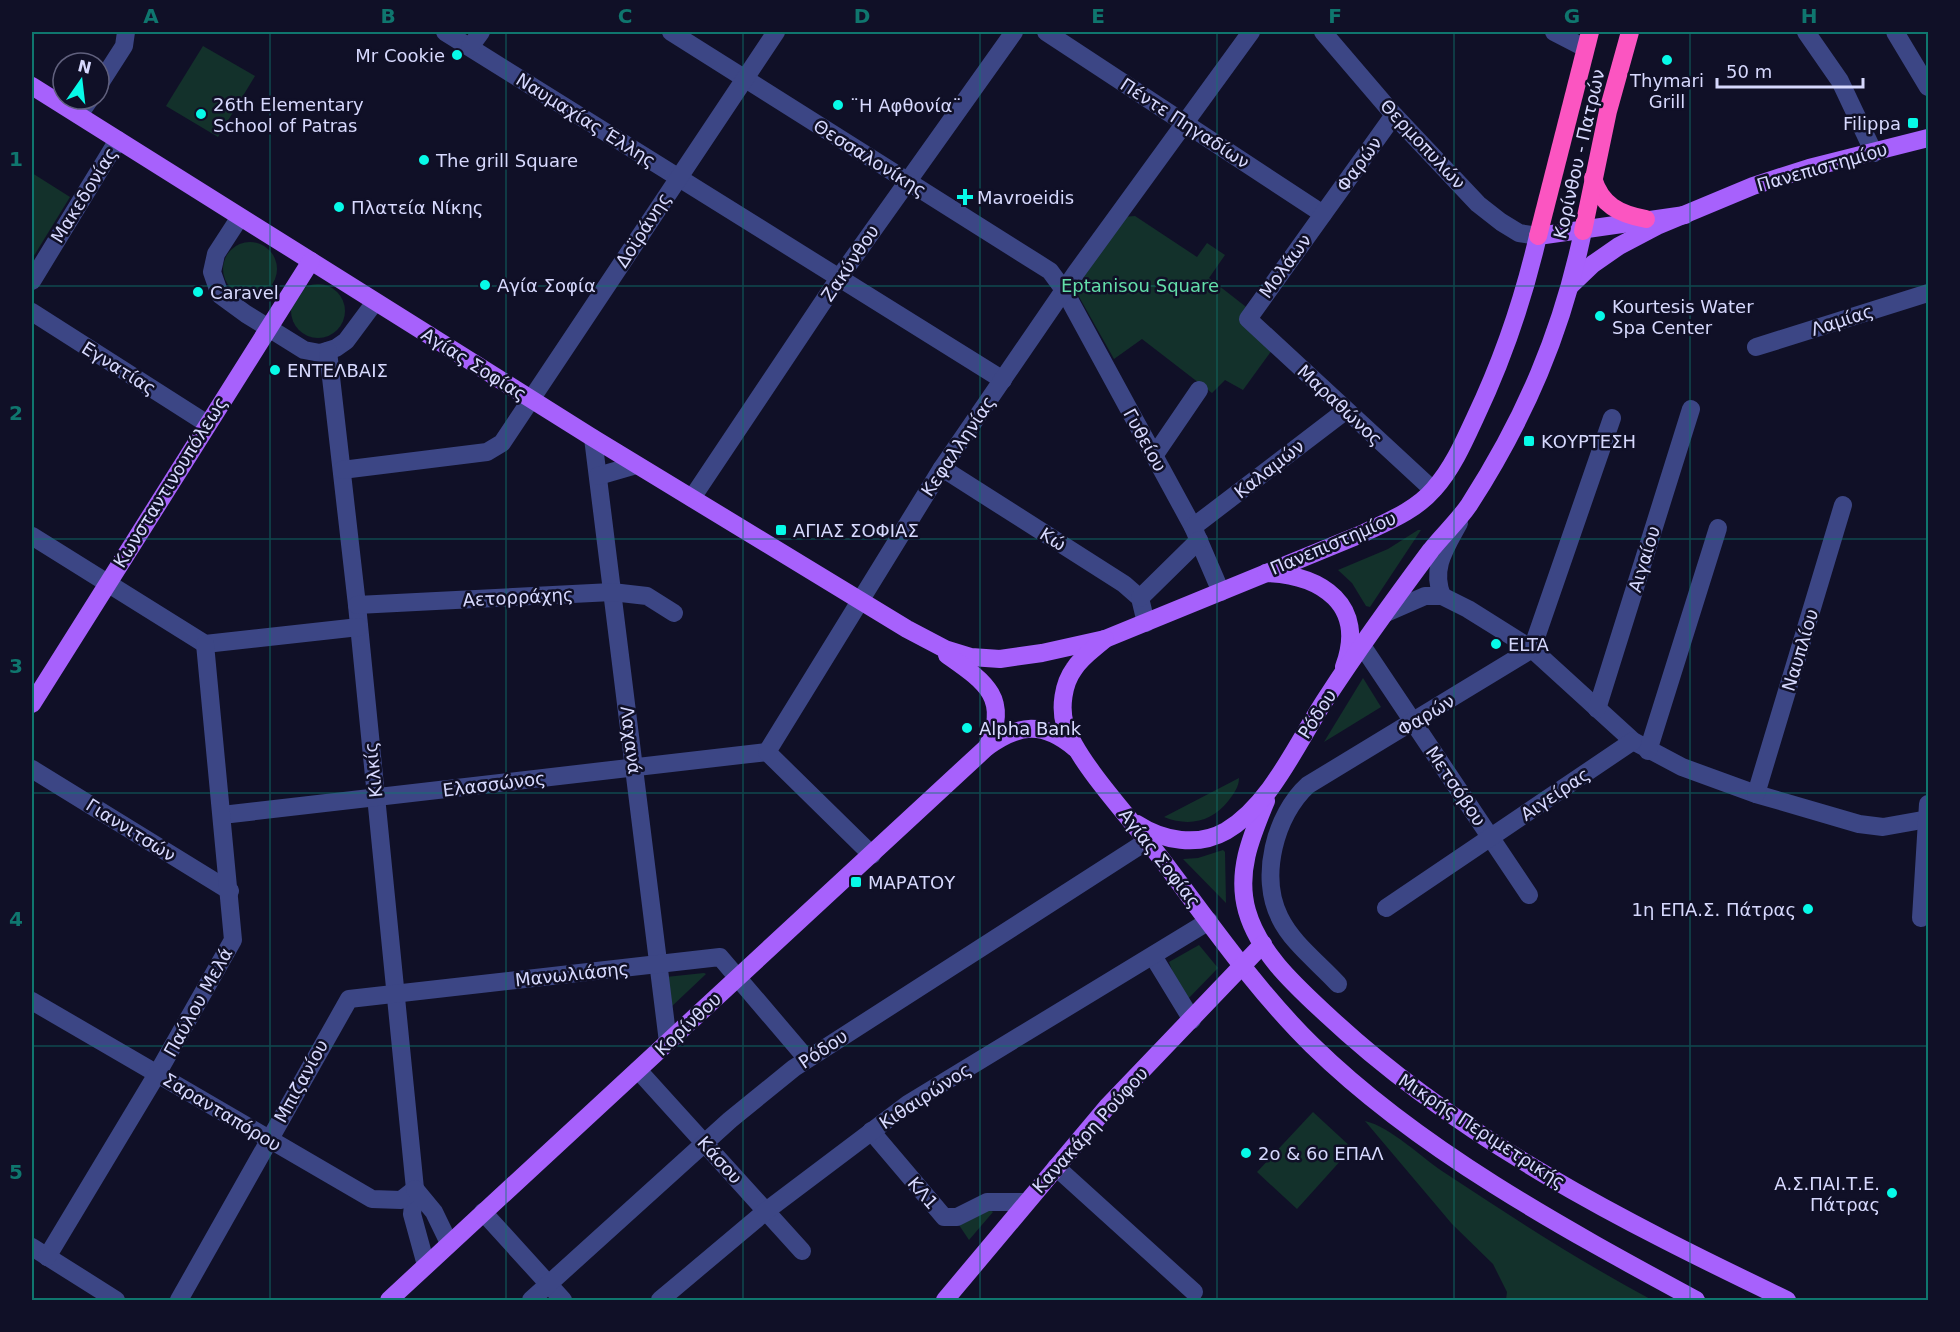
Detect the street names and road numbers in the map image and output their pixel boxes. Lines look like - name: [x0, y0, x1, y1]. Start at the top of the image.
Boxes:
- street label: Κορίνθου - Πατρών: [1549, 67, 1609, 241]
- street label: Ναυμαχίας Έλλης: [512, 69, 660, 171]
- street label: Πέντε Πηγαδίων: [1117, 74, 1253, 172]
- street label: Θερμοπυλών: [1376, 95, 1470, 193]
- street label: Θεσσαλονίκης: [810, 115, 930, 201]
- street label: Φαρών: [1332, 133, 1386, 195]
- street label: Πανεπιστημίου: [1754, 138, 1890, 196]
- street label: Μακεδονίας: [46, 143, 122, 247]
- street label: Δοϊράνης: [611, 189, 675, 271]
- street label: Ζακύνθου: [817, 221, 883, 305]
- street label: Μολάων: [1255, 230, 1315, 302]
- street label: Λαμίας: [1808, 300, 1876, 340]
- street label: Αγίας Σοφίας: [418, 323, 530, 405]
- street label: Εγνατίας: [78, 337, 160, 399]
- street label: Μαραθώνος: [1293, 360, 1387, 450]
- street label: Κεφαλληνίας: [917, 392, 999, 500]
- street label: Κωνσταντινουπόλεως: [109, 393, 231, 571]
- street label: Γυθείου: [1119, 405, 1171, 475]
- street label: Καλαμών: [1230, 435, 1308, 503]
- street label: Πανεπιστημίου: [1267, 507, 1399, 579]
- street label: Κώ: [1036, 523, 1070, 555]
- street label: Αιγαίου: [1624, 523, 1664, 595]
- street label: Αετορράχης: [462, 584, 574, 610]
- street label: Ναυπλίου: [1778, 606, 1822, 694]
- street label: Ρόδου: [1293, 686, 1341, 742]
- street label: Φαρών: [1394, 690, 1458, 740]
- street label: Λαχανά: [616, 705, 646, 775]
- street label: Κιλκίς: [360, 741, 386, 799]
- street label: Μετσόβου: [1422, 742, 1490, 830]
- street label: Αιγείρας: [1516, 763, 1594, 825]
- street label: Ελασσώνος: [441, 767, 547, 801]
- street label: Γιαννιτσών: [82, 794, 180, 866]
- street label: Αγίας Σοφίας: [1115, 804, 1205, 912]
- street label: Παύλου Μελά: [159, 944, 237, 1060]
- street label: Μανωλιάσης: [514, 958, 630, 990]
- street label: Κορίνθου: [651, 988, 725, 1060]
- street label: Ρόδου: [795, 1025, 851, 1073]
- street label: Μπιζανίου: [270, 1036, 332, 1126]
- street label: Κιθαιρώνος: [875, 1059, 975, 1133]
- street label: Κανακάρη Ρούφου: [1028, 1063, 1152, 1197]
- street label: Σαρανταπόρου: [159, 1068, 285, 1156]
- street label: Μικρής Περιμετρικής: [1395, 1069, 1569, 1193]
- street label: Κάσου: [693, 1132, 747, 1188]
- street label: ΚΛ1: [903, 1173, 943, 1213]

